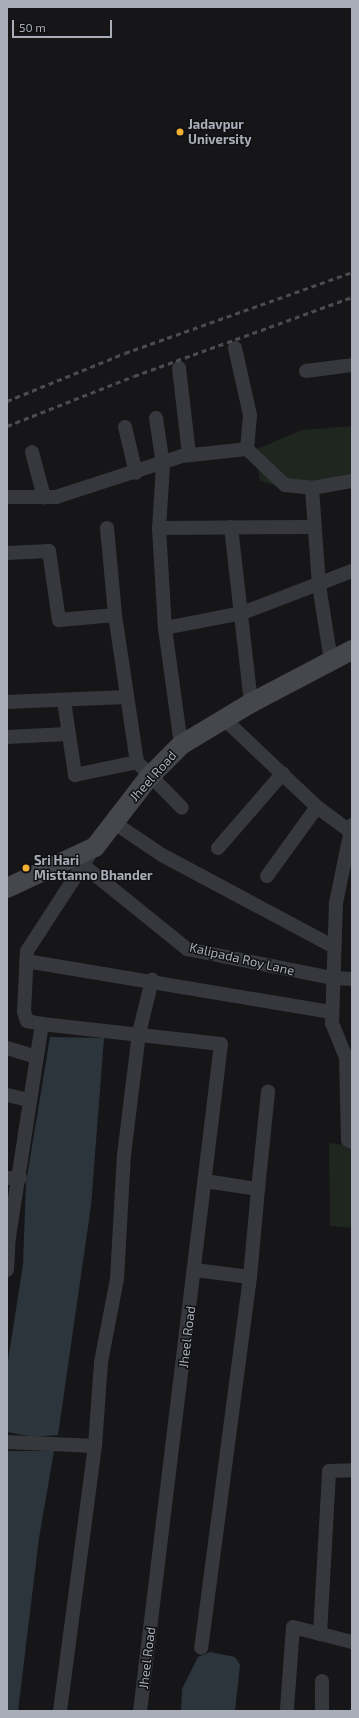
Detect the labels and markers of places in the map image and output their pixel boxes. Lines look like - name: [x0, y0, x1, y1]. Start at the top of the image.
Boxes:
- place label: Jadavpur University: [188, 117, 252, 148]
- marker: Jadavpur University: [175, 127, 185, 137]
- place label: Sri Hari Misttanno Bhander: [34, 853, 153, 884]
- marker: Sri Hari Misttanno Bhander: [21, 863, 31, 873]

